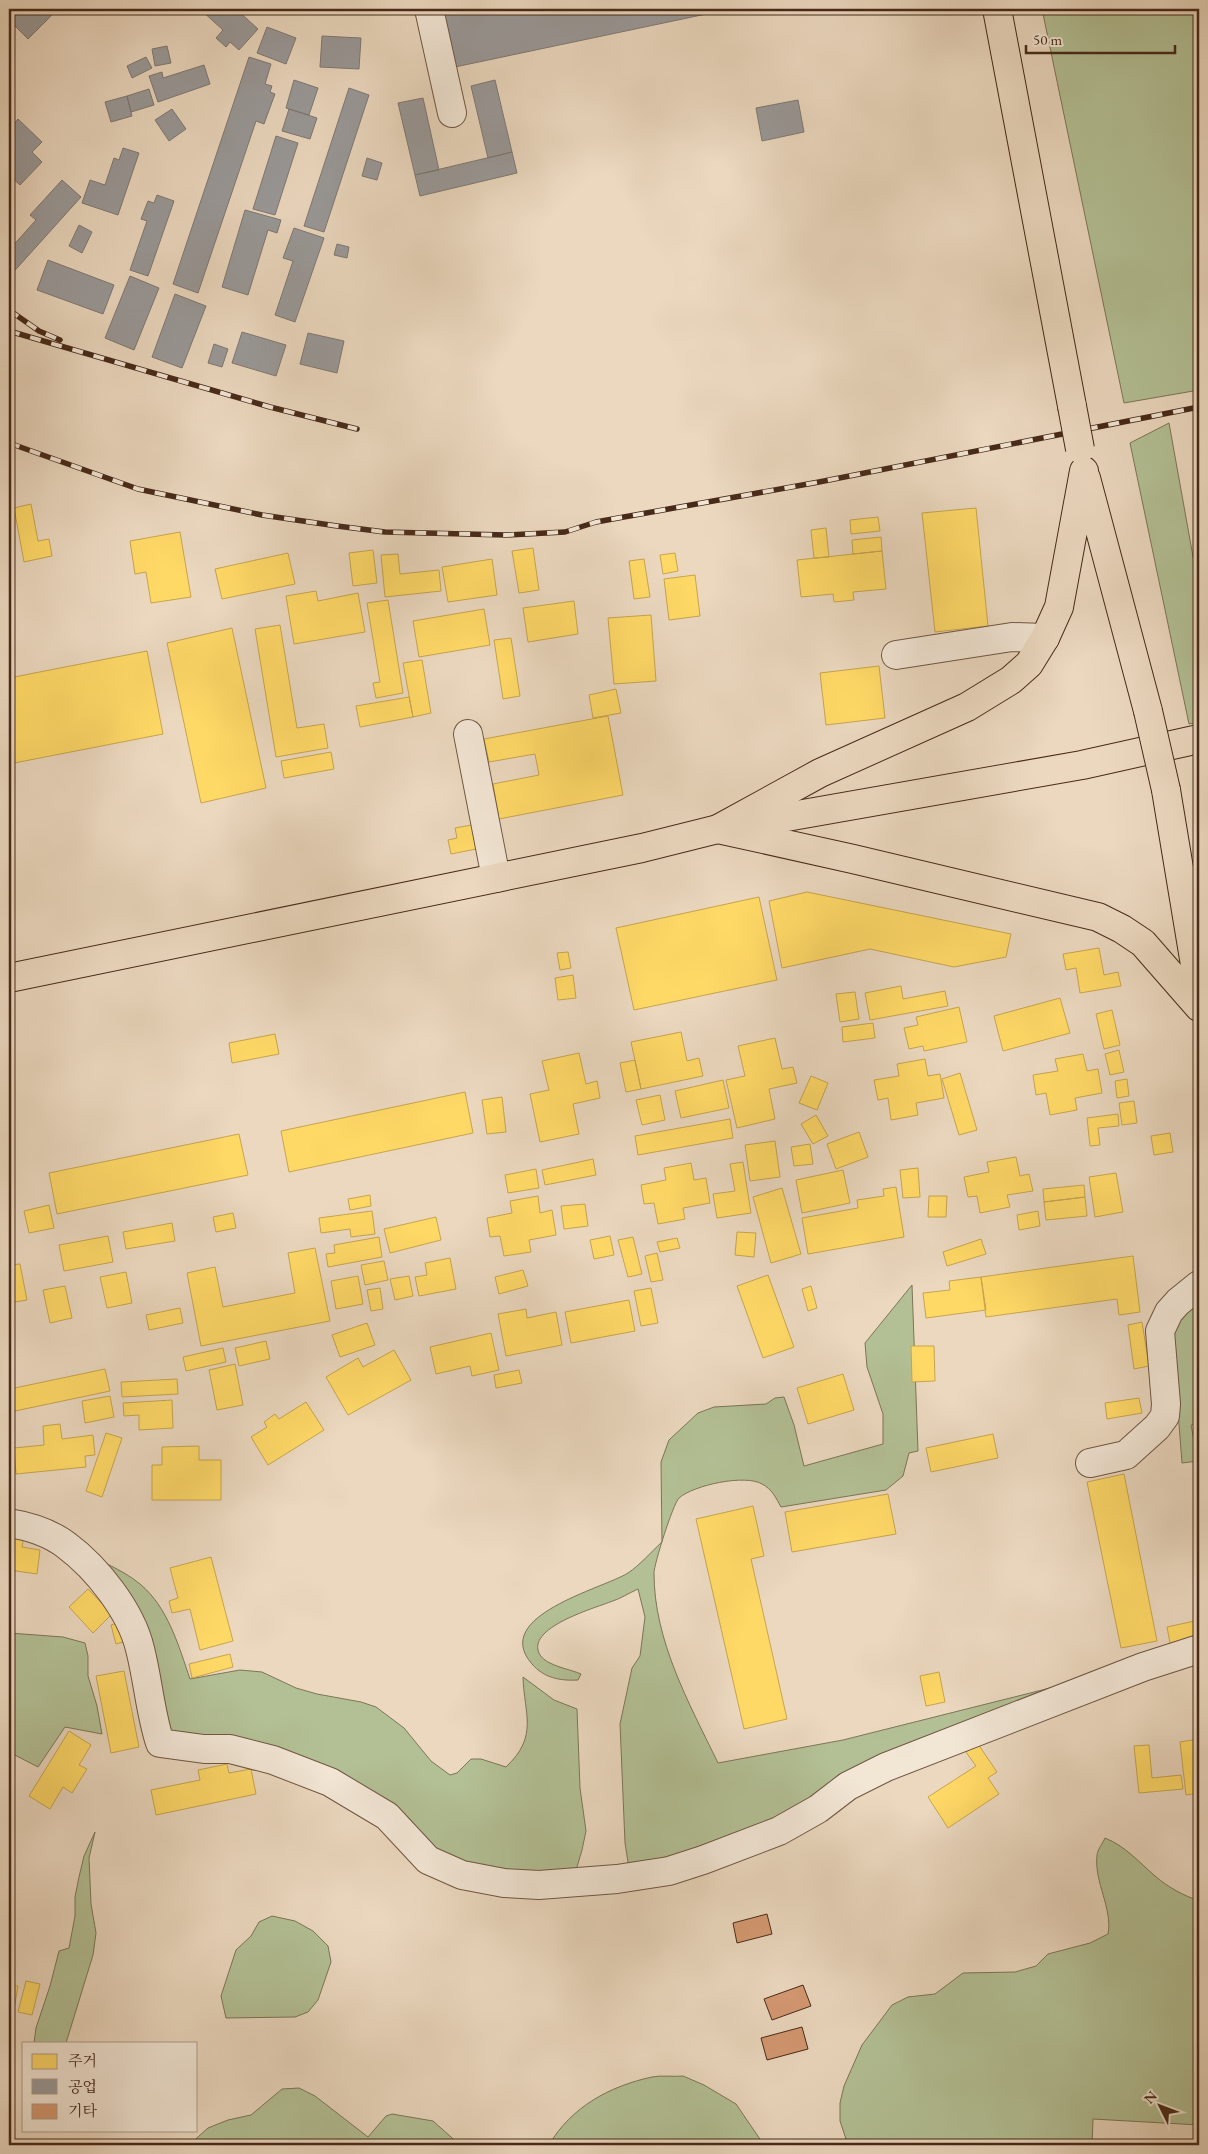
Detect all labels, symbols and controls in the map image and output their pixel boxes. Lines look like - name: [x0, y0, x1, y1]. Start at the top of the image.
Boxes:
- scale bar: [1026, 22, 1174, 54]
- text: 50 m: [1033, 30, 1062, 49]
- legend: [22, 2042, 198, 2132]
- text: 주거: [68, 2051, 97, 2070]
- text: 공업: [68, 2077, 97, 2096]
- north arrow: [1136, 2082, 1186, 2132]
- text: N: [1140, 2087, 1161, 2108]
- text: 기타: [68, 2101, 97, 2120]

